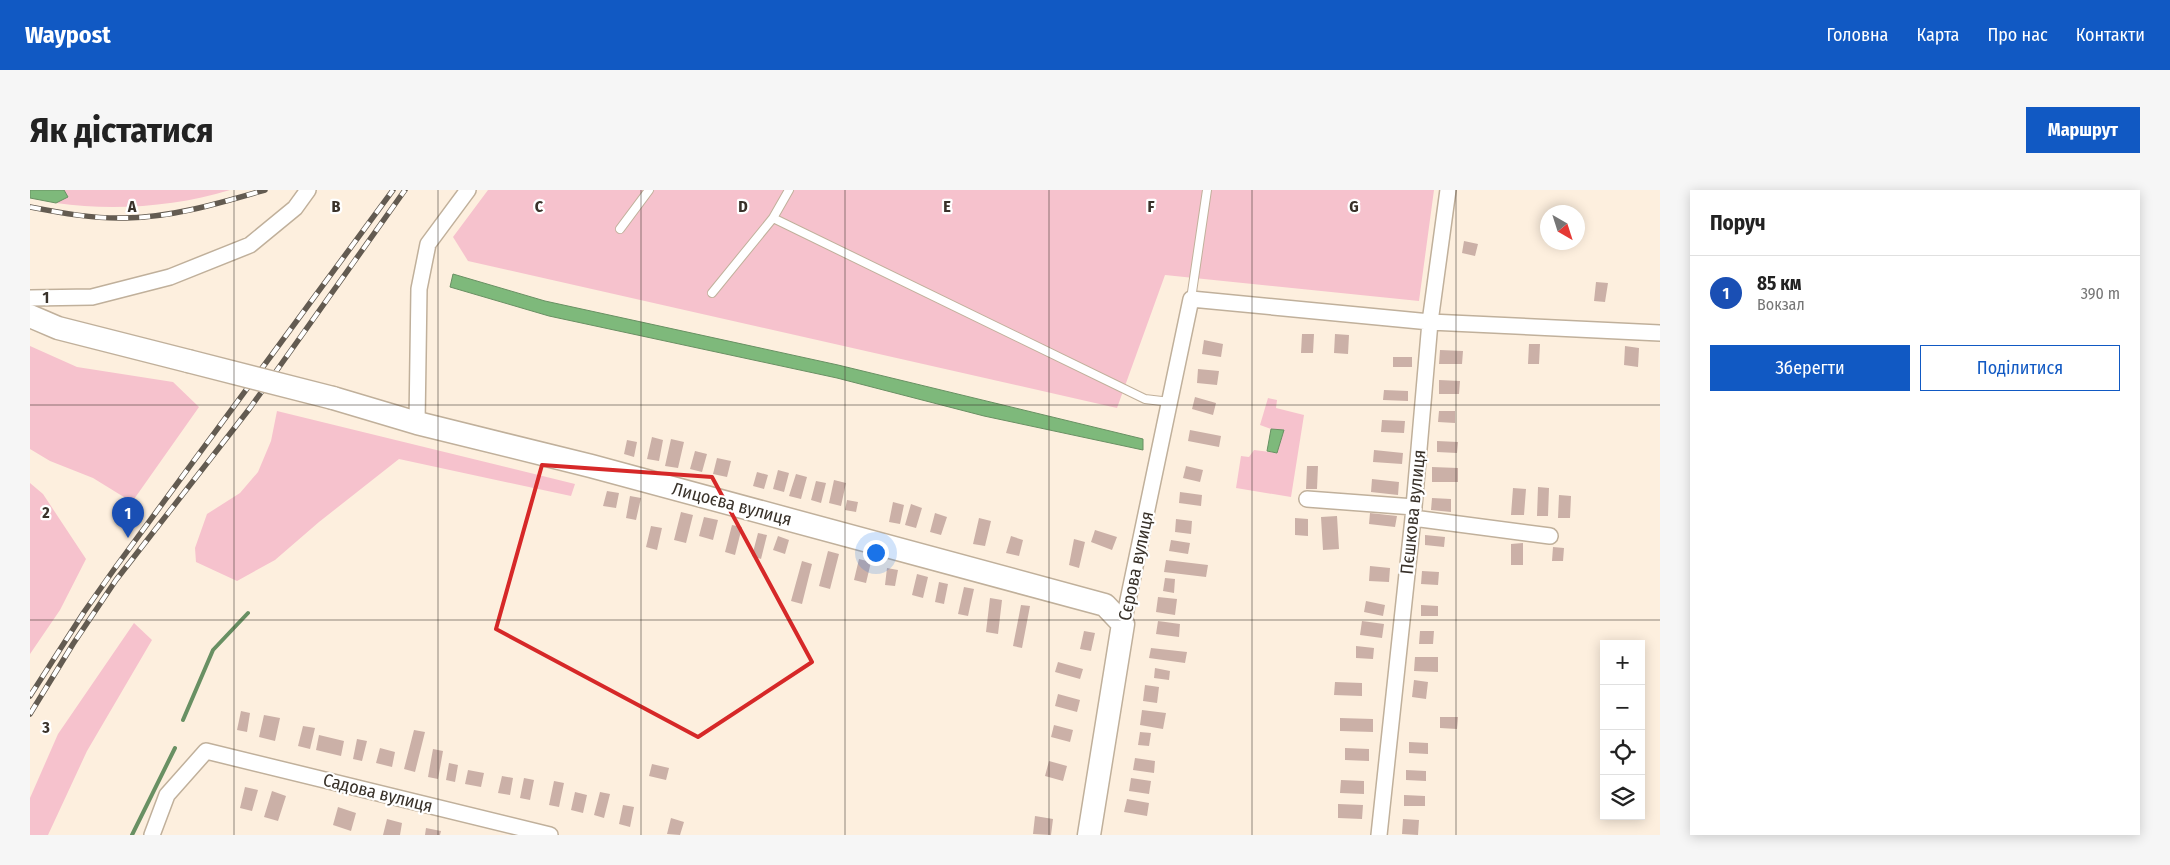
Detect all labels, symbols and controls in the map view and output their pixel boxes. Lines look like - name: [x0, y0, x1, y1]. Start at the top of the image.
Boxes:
- text: Waypost: [25, 21, 111, 49]
- text: Головна: [1826, 24, 1888, 46]
- text: Карта: [1916, 24, 1959, 46]
- text: Про нас: [1987, 24, 2048, 46]
- text: Контакти: [2076, 24, 2145, 46]
- button: Маршрут: [2026, 107, 2140, 153]
- text: Як дістатися: [30, 109, 214, 151]
- text: A: [127, 197, 137, 216]
- text: B: [332, 197, 341, 216]
- text: C: [535, 197, 544, 216]
- text: D: [738, 197, 748, 216]
- text: E: [943, 197, 951, 216]
- text: F: [1147, 197, 1155, 216]
- text: G: [1349, 197, 1359, 216]
- north arrow: [1540, 205, 1585, 250]
- text: Поруч: [1710, 210, 1766, 236]
- text: 85 км: [1757, 272, 1802, 295]
- text: 1: [1723, 284, 1729, 303]
- text: 390 m: [2081, 284, 2120, 303]
- text: 1: [43, 288, 49, 307]
- text: Вокзал: [1757, 295, 1805, 314]
- button: Зберегти: [1710, 345, 1910, 391]
- button: Поділитися: [1920, 345, 2120, 391]
- street label: Пєшкова вулиця: [1396, 449, 1430, 575]
- street label: Лицоєва вулиця: [670, 477, 794, 531]
- pin: 1: [112, 497, 144, 538]
- text: 2: [41, 503, 50, 522]
- street label: Сєрова вулиця: [1114, 509, 1158, 623]
- your location: [863, 540, 889, 566]
- map controls: [1600, 640, 1645, 820]
- button: +: [1600, 640, 1645, 685]
- button: −: [1600, 685, 1645, 730]
- text: 3: [41, 718, 50, 737]
- button: locate: [1600, 730, 1645, 775]
- street label: Садова вулиця: [321, 769, 435, 817]
- button: layers: [1600, 775, 1645, 820]

